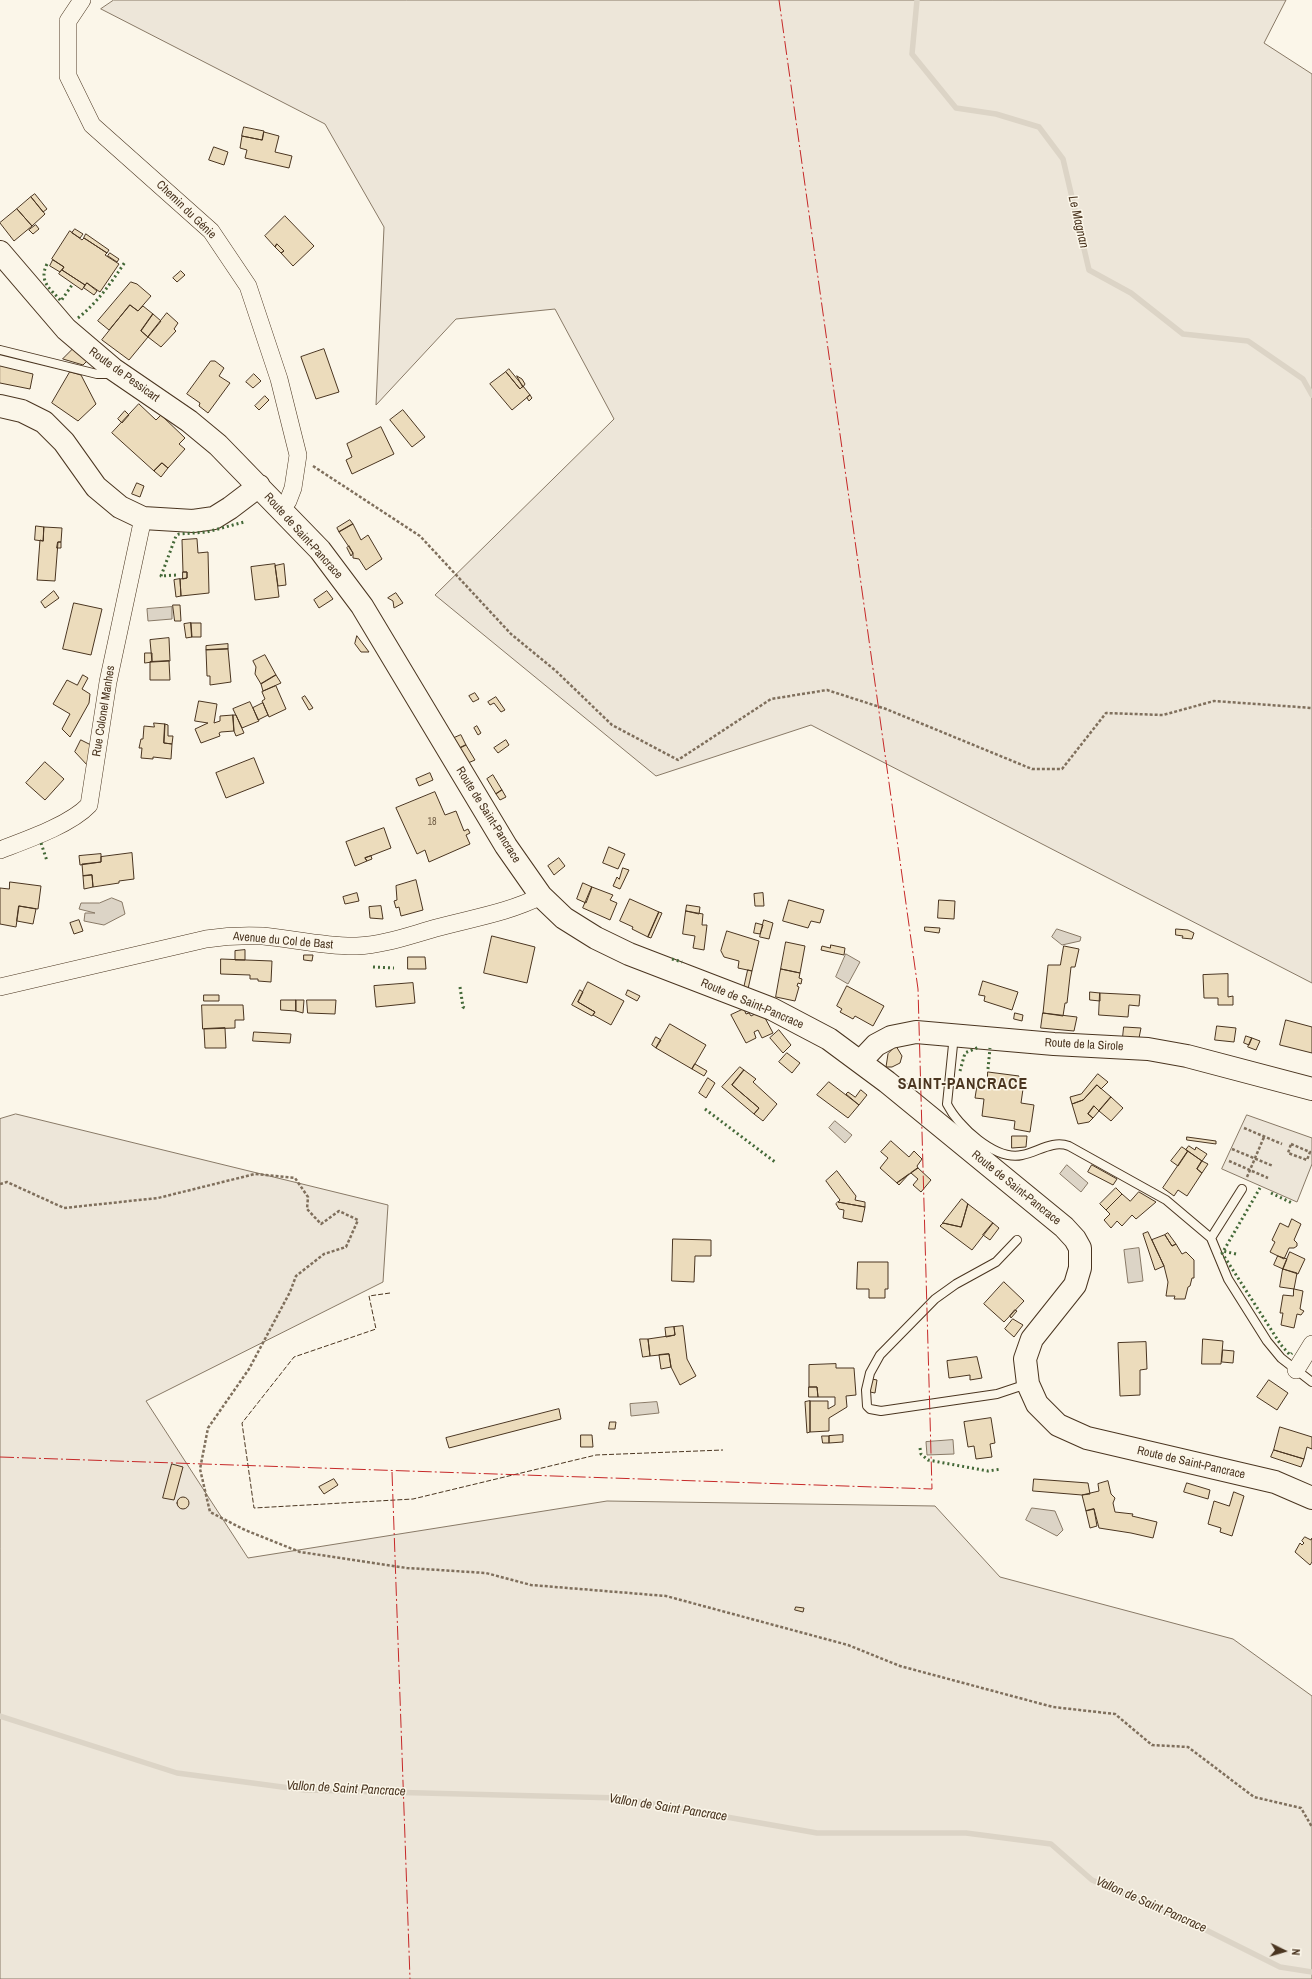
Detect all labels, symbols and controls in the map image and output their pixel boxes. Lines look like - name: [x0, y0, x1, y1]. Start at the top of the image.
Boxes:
- street label: Chemin du Génie: [153, 178, 219, 242]
- water label: Le Magnan: [1064, 194, 1092, 250]
- street label: Route de Pessicart: [86, 345, 162, 405]
- street label: Route de Saint-Pancrace: [261, 490, 345, 582]
- street label: Rue Colonel Manhes: [90, 664, 118, 758]
- street label: Route de Saint-Pancrace: [453, 764, 523, 866]
- house number: 18: [427, 816, 437, 828]
- street label: Avenue du Col de Bast: [232, 929, 334, 953]
- street label: Route de Saint-Pancrace: [698, 976, 806, 1032]
- street label: Route de la Sirole: [1044, 1036, 1124, 1054]
- district label: SAINT-PANCRACE: [898, 1075, 1028, 1095]
- street label: Route de Saint-Pancrace: [969, 1148, 1063, 1228]
- street label: Route de Saint-Pancrace: [1136, 1444, 1246, 1482]
- water label: Vallon de Saint Pancrace: [286, 1778, 406, 1800]
- water label: Vallon de Saint Pancrace: [608, 1791, 728, 1825]
- water label: Vallon de Saint Pancrace: [1093, 1874, 1209, 1936]
- north arrow: [1264, 1931, 1304, 1971]
- text: N: [1289, 1948, 1303, 1956]

